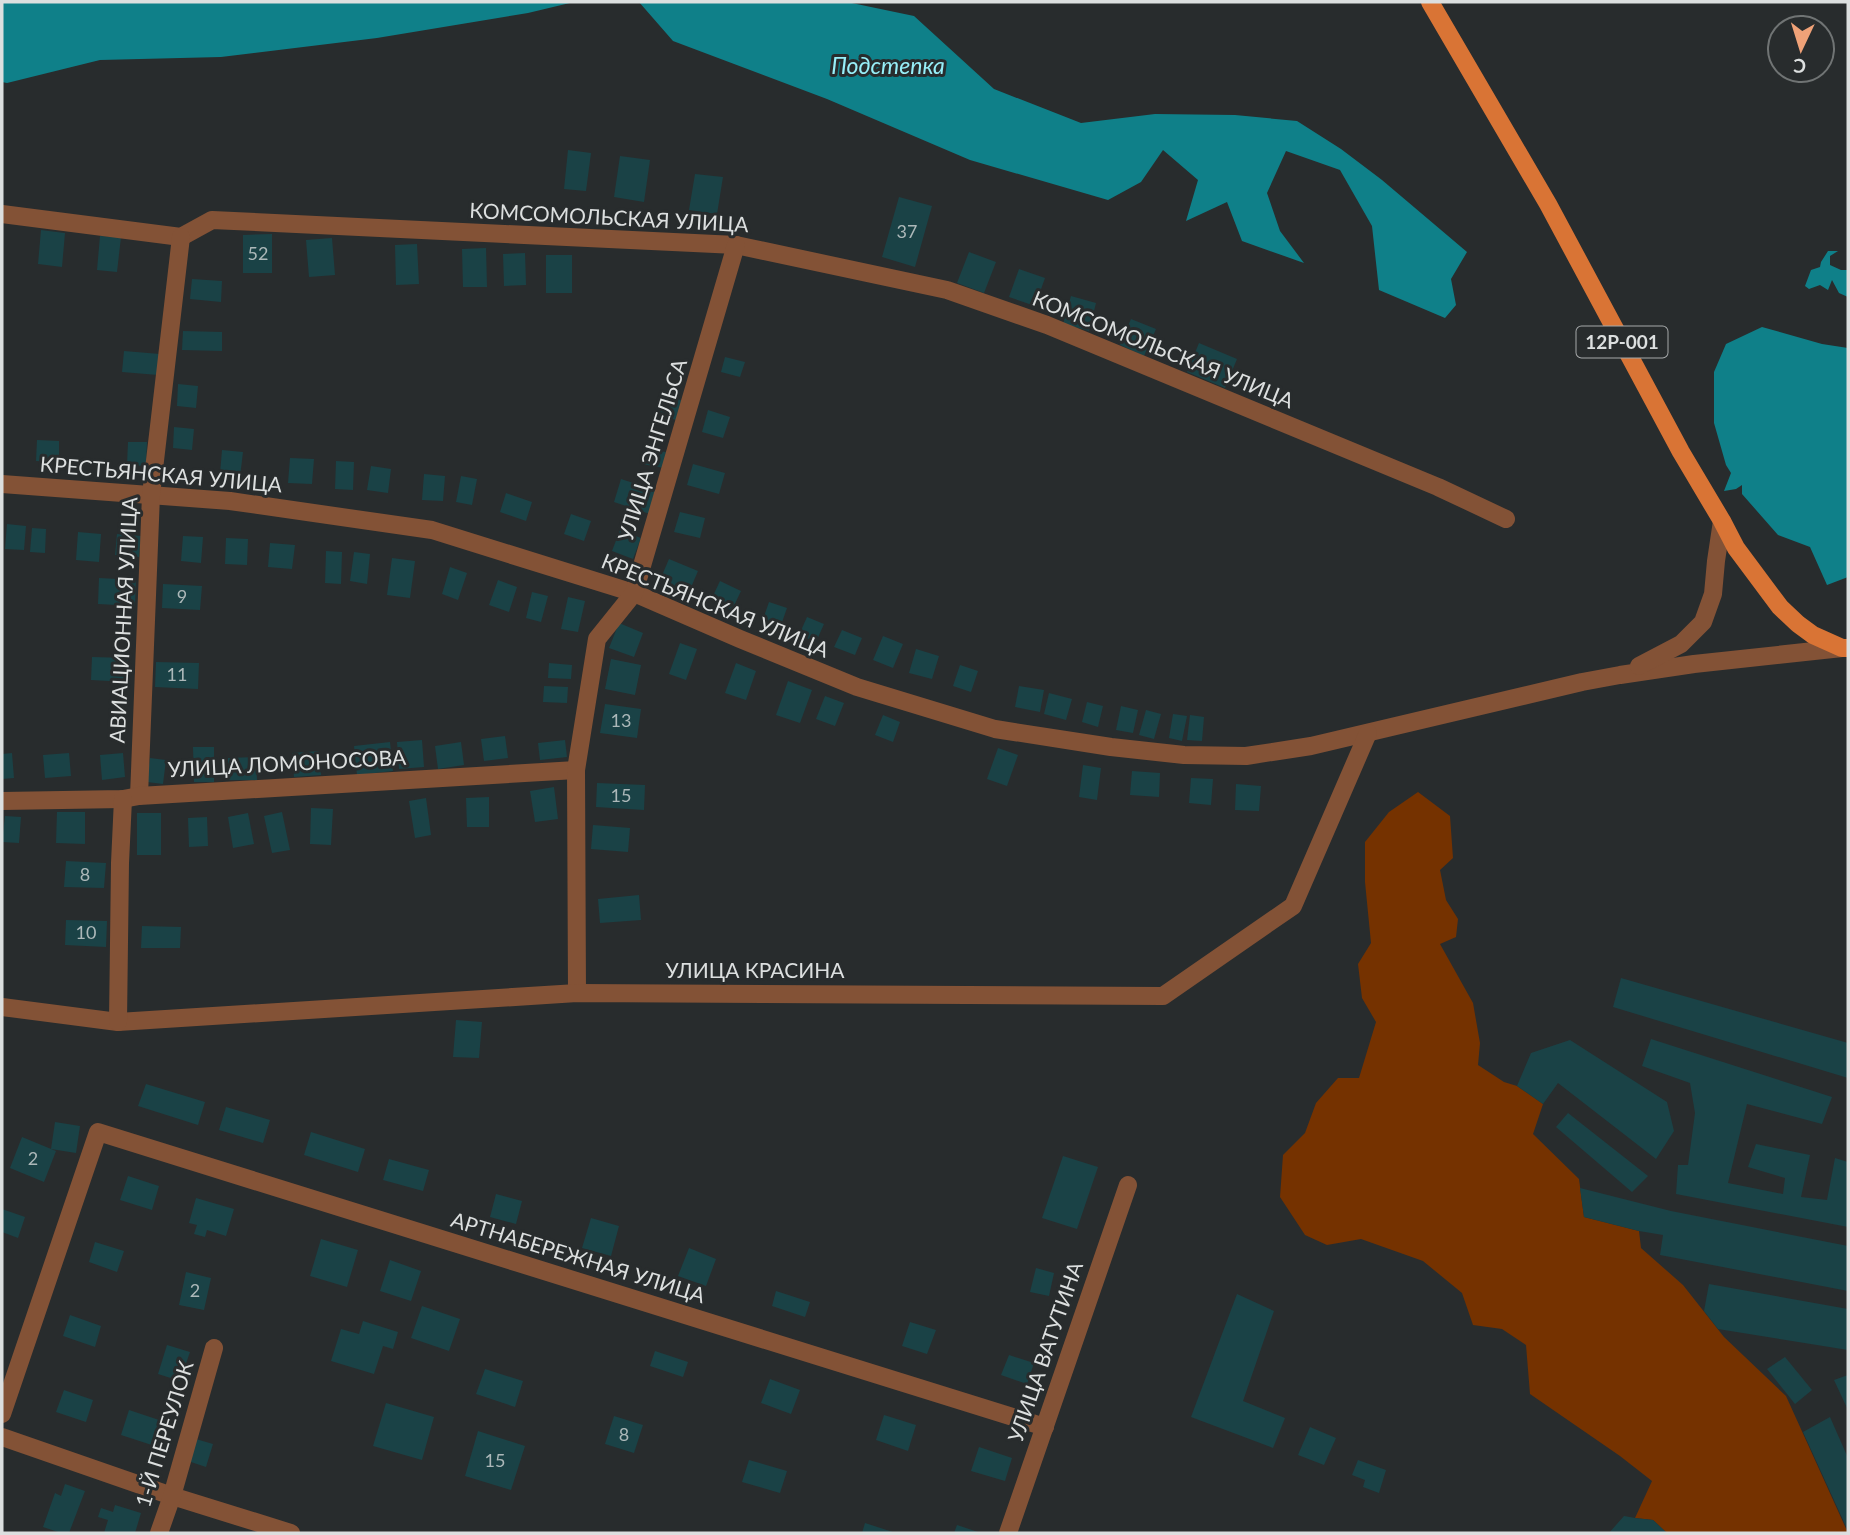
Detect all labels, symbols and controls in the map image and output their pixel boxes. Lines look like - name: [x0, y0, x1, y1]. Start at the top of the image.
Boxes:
- north arrow: [1766, 14, 1836, 84]
- water label: Подстепка: [831, 51, 945, 79]
- text: С: [1792, 55, 1807, 78]
- street label: КОМСОМОЛЬСКАЯ УЛИЦА: [469, 197, 750, 236]
- house number: 37: [897, 220, 917, 242]
- house number: 52: [248, 242, 268, 264]
- street label: КОМСОМОЛЬСКАЯ УЛИЦА: [1029, 285, 1299, 413]
- road number: 12Р-001: [1576, 326, 1668, 358]
- street label: УЛИЦА ЭНГЕЛЬСА: [612, 355, 691, 544]
- street label: КРЕСТЬЯНСКАЯ УЛИЦА: [39, 450, 284, 497]
- street label: АВИАЦИОННАЯ УЛИЦА: [104, 495, 141, 744]
- street label: КРЕСТЬЯНСКАЯ УЛИЦА: [598, 548, 834, 662]
- house number: 9: [177, 585, 187, 607]
- house number: 11: [167, 663, 187, 685]
- house number: 13: [611, 709, 631, 731]
- street label: УЛИЦА ЛОМОНОСОВА: [167, 744, 407, 781]
- house number: 15: [611, 784, 631, 806]
- house number: 8: [80, 863, 90, 885]
- house number: 10: [76, 921, 96, 943]
- street label: УЛИЦА КРАСИНА: [666, 957, 845, 982]
- house number: 2: [28, 1147, 38, 1169]
- street label: АРТНАБЕРЕЖНАЯ УЛИЦА: [448, 1206, 709, 1307]
- street label: УЛИЦА ВАТУТИНА: [1002, 1257, 1087, 1445]
- house number: 2: [190, 1279, 200, 1301]
- street label: 1-Й ПЕРЕУЛОК: [129, 1357, 198, 1510]
- house number: 8: [619, 1423, 629, 1445]
- house number: 15: [485, 1449, 505, 1471]

